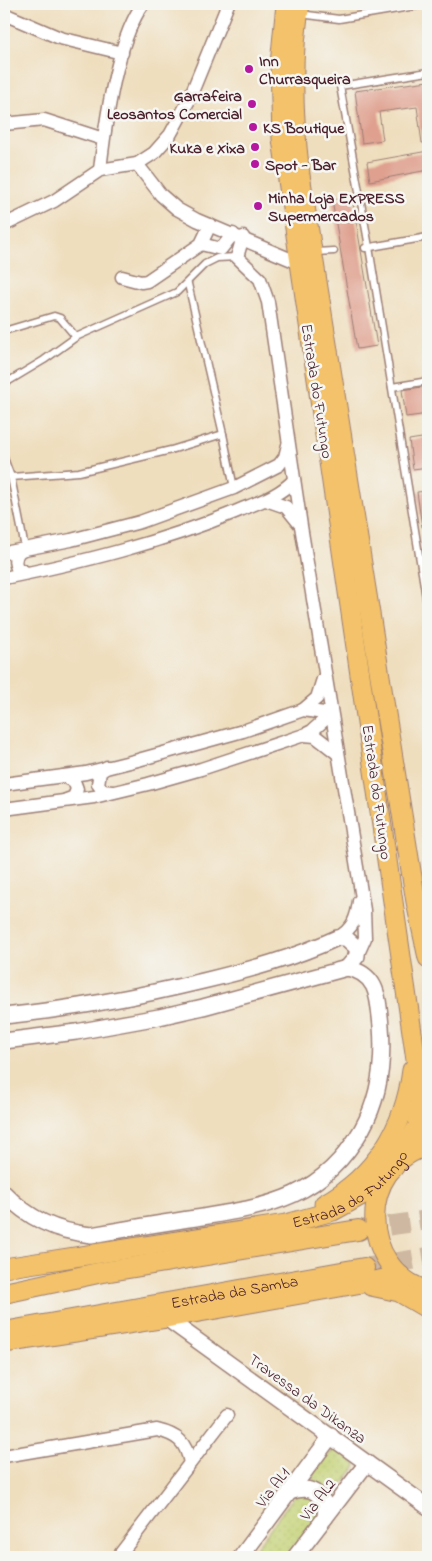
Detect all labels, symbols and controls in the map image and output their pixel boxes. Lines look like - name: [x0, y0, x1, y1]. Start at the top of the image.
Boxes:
- place label: Inn Churrasqueira: [259, 50, 351, 92]
- marker: Inn Churrasqueira: [243, 63, 255, 75]
- place label: Garrafeira Leosantos Comercial: [107, 85, 242, 127]
- marker: Garrafeira Leosantos Comercial: [246, 98, 258, 110]
- place label: KS Boutique: [263, 117, 345, 141]
- marker: KS Boutique: [247, 121, 259, 133]
- place label: Kuka e Xixa: [169, 137, 245, 161]
- marker: Kuka e Xixa: [249, 141, 261, 153]
- place label: Spot - Bar: [265, 154, 337, 178]
- marker: Spot - Bar: [249, 158, 261, 170]
- place label: Minha Loja EXPRESS Supermercados: [268, 187, 405, 229]
- marker: Minha Loja EXPRESS Supermercados: [252, 200, 264, 212]
- street label: Estrada do Futungo: [294, 322, 339, 460]
- street label: Estrada do Futungo: [355, 723, 397, 861]
- street label: Estrada do Futungo: [290, 1146, 415, 1236]
- street label: Estrada da Samba: [169, 1270, 300, 1316]
- street label: Travessa da Dikanza: [243, 1349, 371, 1451]
- street label: Via AL1: [250, 1463, 297, 1514]
- street label: Via AL2: [294, 1474, 343, 1527]

